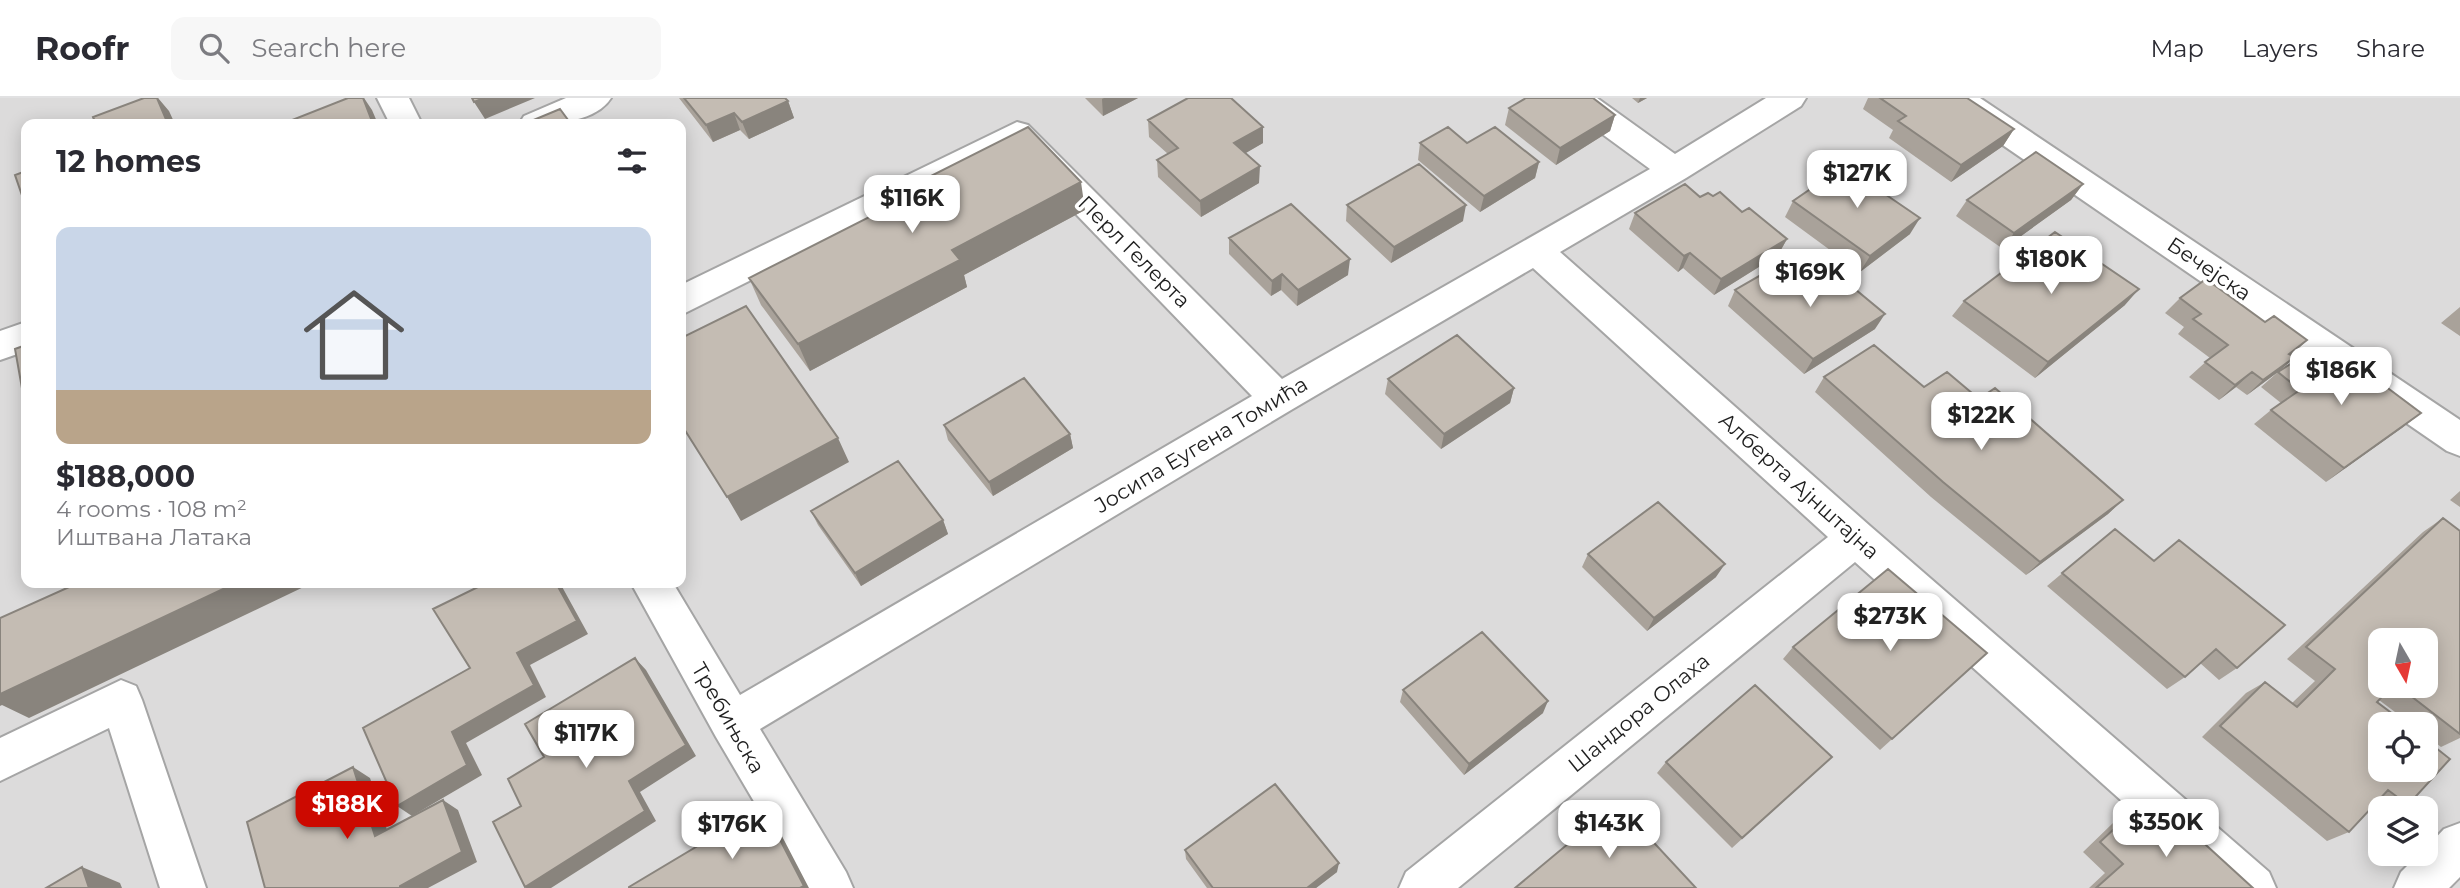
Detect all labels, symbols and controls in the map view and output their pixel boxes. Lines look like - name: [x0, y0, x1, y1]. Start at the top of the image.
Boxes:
- search box: [171, 17, 661, 80]
- text: Roofr: [35, 28, 129, 68]
- icon: search: [195, 29, 233, 67]
- text: Search here: [251, 32, 406, 64]
- text: Map: [2150, 34, 2204, 63]
- text: Layers: [2242, 34, 2318, 63]
- text: Share: [2356, 34, 2425, 63]
- icon: filters: [613, 142, 651, 180]
- text: 12 homes: [56, 143, 201, 180]
- pin: $127K: [1808, 150, 1906, 210]
- text: $127K: [1823, 159, 1891, 187]
- pin: $116K: [863, 176, 961, 235]
- text: $116K: [880, 184, 944, 212]
- street label: Перл Гелерта: [1073, 190, 1196, 313]
- street label: Бечејска: [2163, 232, 2256, 306]
- pin: $180K: [2002, 236, 2100, 296]
- text: $180K: [2015, 245, 2087, 273]
- pin: $169K: [1761, 250, 1859, 309]
- text: $169K: [1775, 258, 1845, 286]
- icon: home: [291, 272, 417, 398]
- pin: $186K: [2292, 348, 2390, 407]
- text: $186K: [2306, 356, 2376, 384]
- street label: Јосипа Еугена Томића: [1090, 371, 1312, 518]
- pin: $122K: [1932, 392, 2030, 452]
- text: $122K: [1947, 401, 2015, 429]
- street label: Алберта Ајнштајна: [1714, 407, 1885, 564]
- text: $188,000: [56, 458, 195, 495]
- text: 4 rooms · 108 m²: [56, 495, 247, 523]
- text: Иштвана Латака: [56, 523, 252, 551]
- pin: $273K: [1841, 594, 1939, 653]
- text: $273K: [1854, 602, 1926, 630]
- north arrow: [2368, 628, 2438, 698]
- map controls: [2368, 628, 2438, 866]
- street label: Шандора Олаха: [1563, 648, 1714, 777]
- street label: Требињска: [687, 658, 770, 778]
- pin: $117K: [537, 710, 635, 770]
- button: locate: [2368, 712, 2438, 782]
- text: $117K: [554, 719, 618, 747]
- pin: $188K: [298, 782, 396, 841]
- text: $188K: [312, 790, 382, 818]
- button: layers: [2368, 796, 2438, 866]
- pin: $143K: [1560, 800, 1658, 860]
- pin: $350K: [2117, 800, 2215, 859]
- pin: $176K: [683, 802, 781, 861]
- text: $350K: [2129, 808, 2203, 836]
- text: $143K: [1574, 809, 1644, 837]
- text: $176K: [698, 810, 766, 838]

